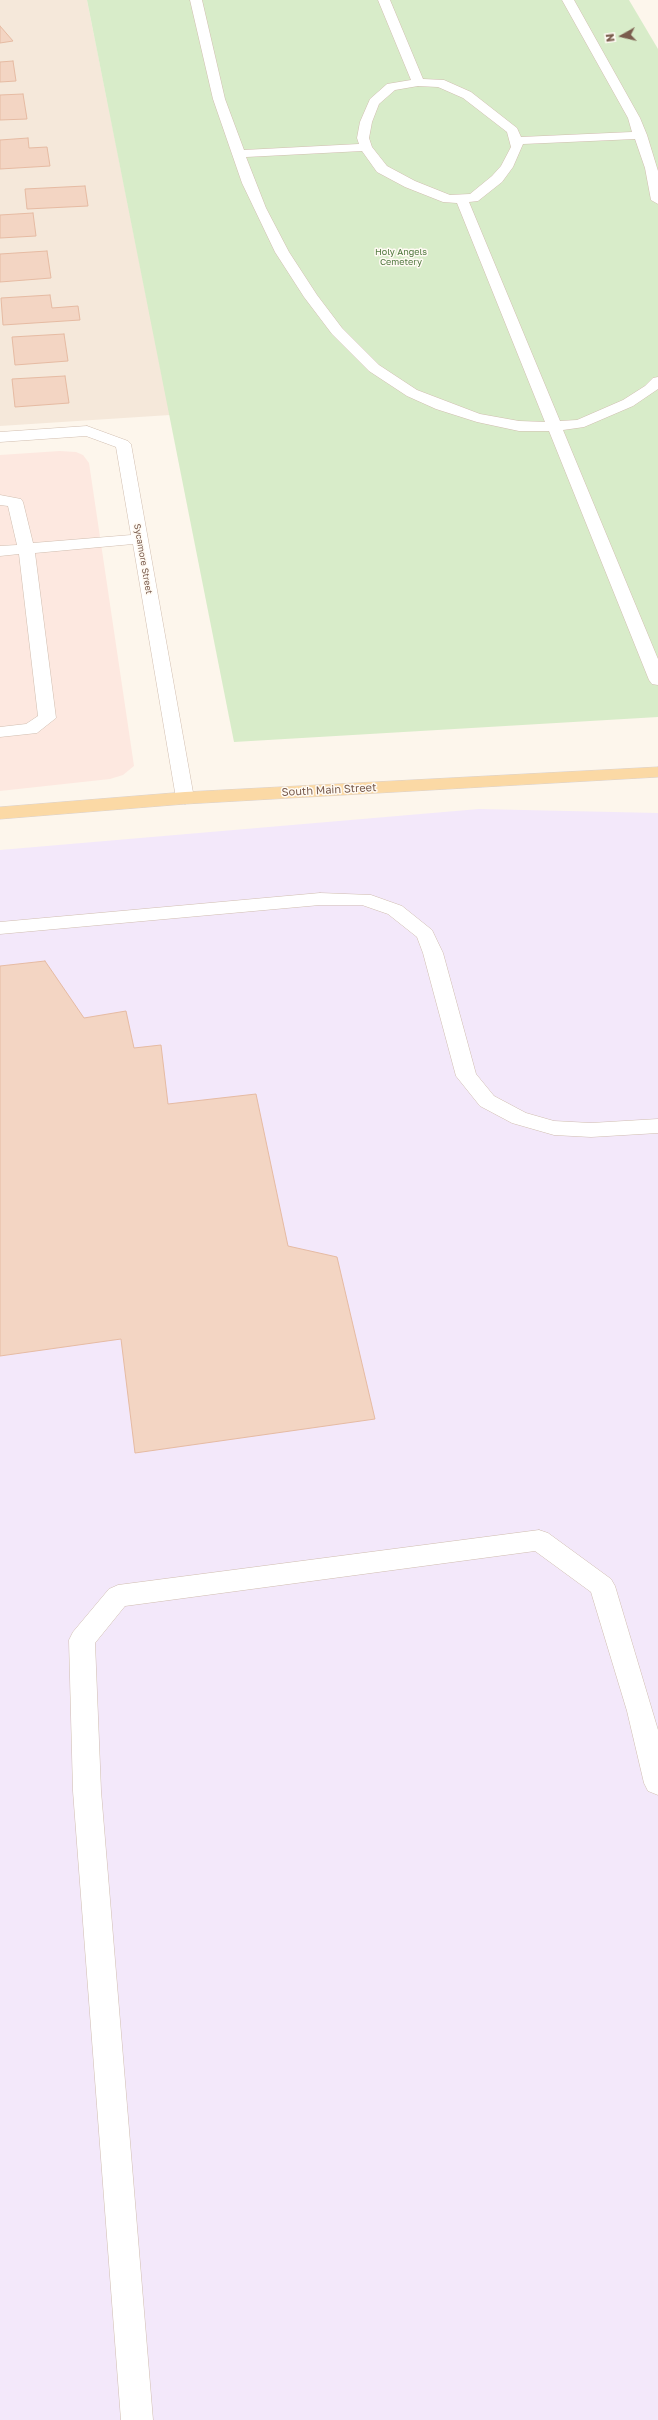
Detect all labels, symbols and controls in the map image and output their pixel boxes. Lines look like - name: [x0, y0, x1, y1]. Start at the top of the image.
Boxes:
- north arrow: [602, 16, 642, 56]
- text: N: [603, 33, 617, 43]
- park label: Holy Angels Cemetery: [375, 247, 427, 268]
- street label: Sycamore Street: [131, 523, 155, 595]
- street label: South Main Street: [281, 781, 377, 799]

